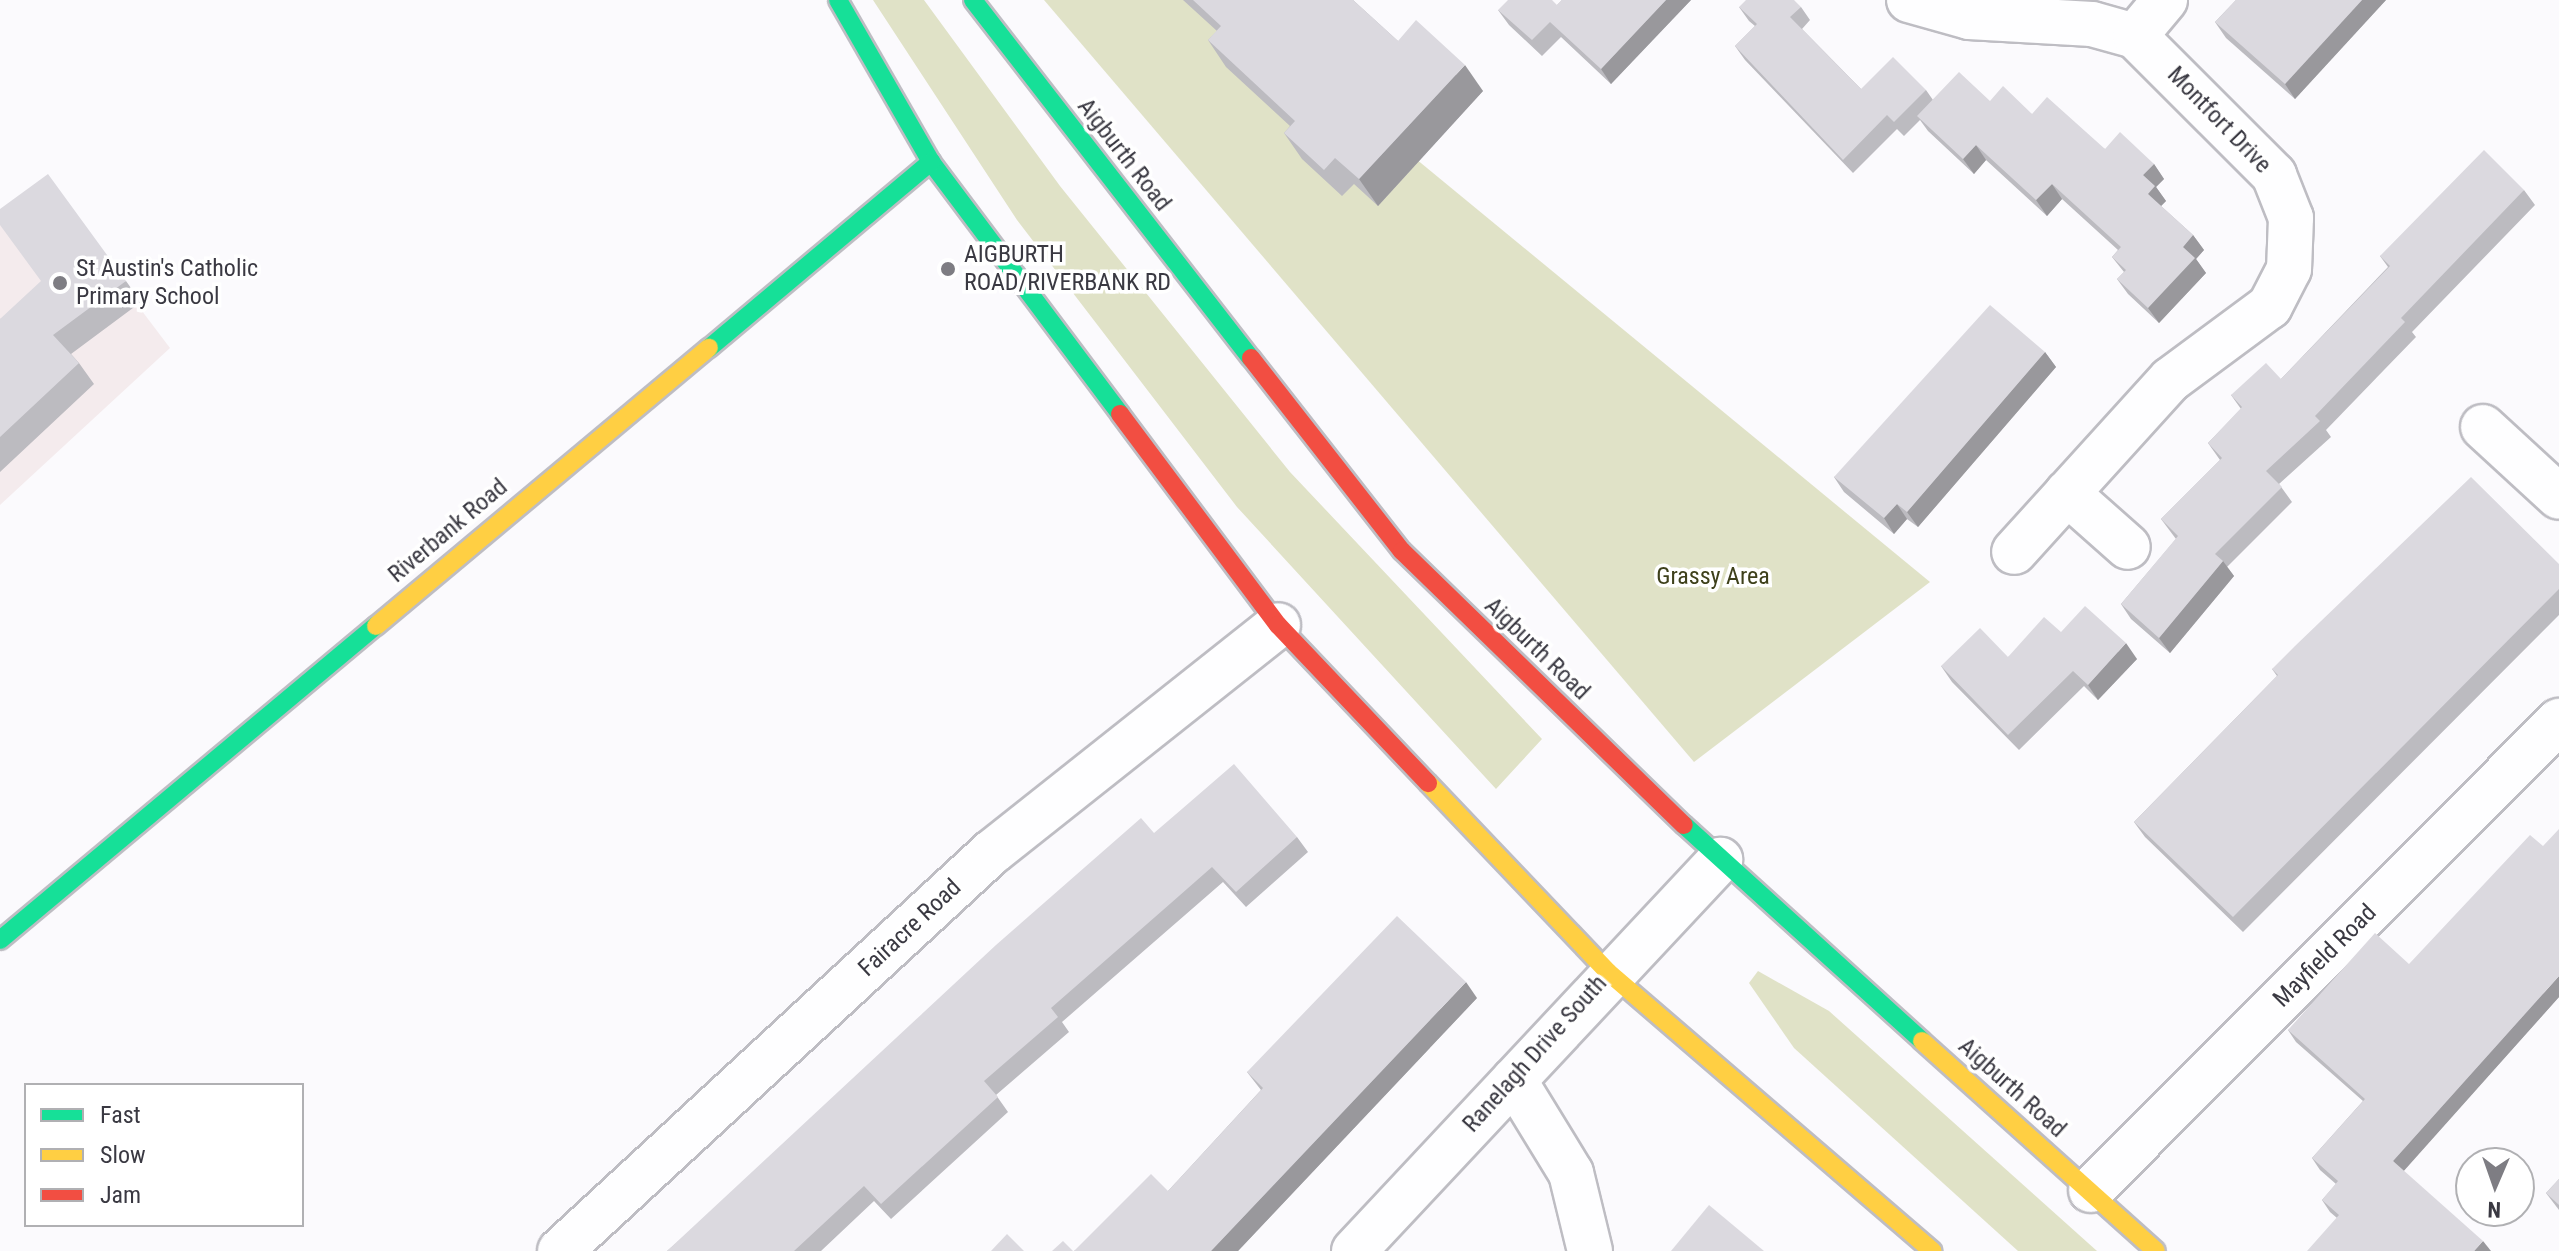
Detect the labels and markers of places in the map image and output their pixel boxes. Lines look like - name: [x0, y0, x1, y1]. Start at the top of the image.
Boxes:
- place label: AIGBURTH ROAD/RIVERBANK RD: [964, 241, 1171, 297]
- place label: St Austin's Catholic Primary School: [76, 255, 258, 311]
- marker: AIGBURTH ROAD/RIVERBANK RD: [939, 260, 957, 278]
- marker: St Austin's Catholic Primary School: [51, 274, 69, 292]

